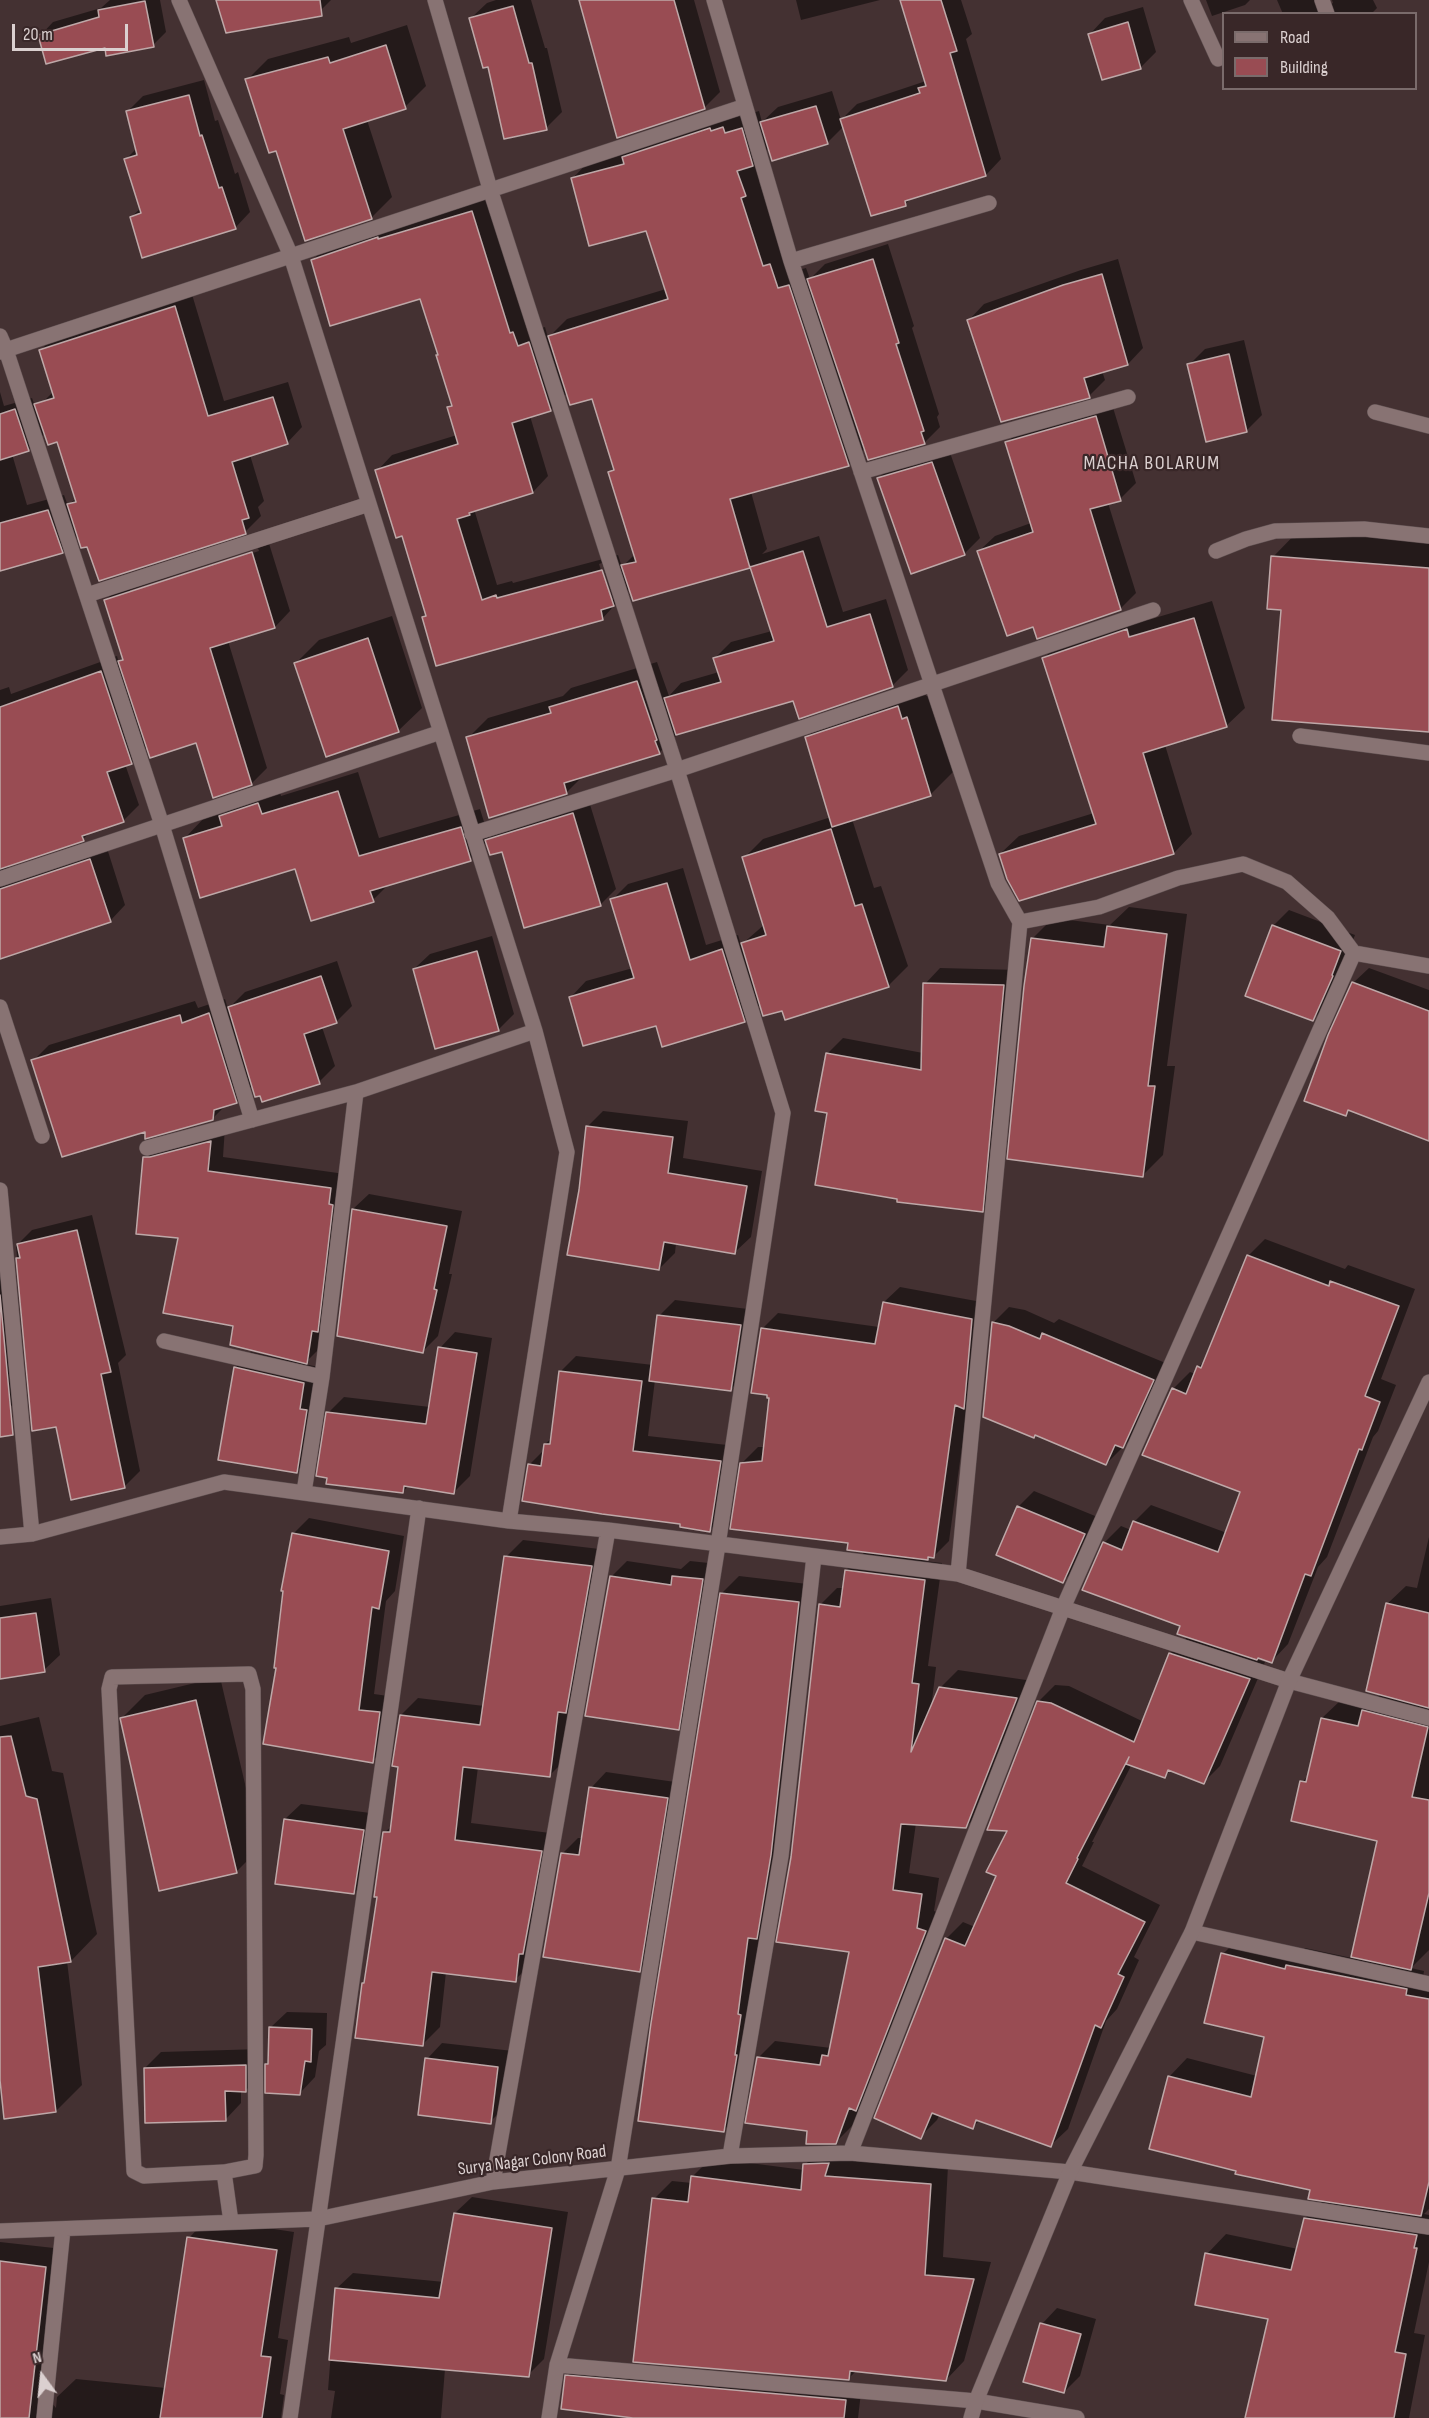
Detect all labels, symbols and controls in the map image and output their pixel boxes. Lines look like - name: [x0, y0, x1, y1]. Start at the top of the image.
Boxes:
- scale bar: [15, 12, 130, 50]
- legend: [1222, 12, 1417, 90]
- text: 20 m: [23, 24, 53, 45]
- text: Road: [1280, 27, 1310, 48]
- text: Building: [1280, 57, 1328, 78]
- district label: MACHA BOLARUM: [1083, 452, 1221, 476]
- street label: Surya Nagar Colony Road: [457, 2141, 607, 2181]
- north arrow: [12, 2346, 72, 2406]
- text: N: [31, 2348, 44, 2368]

